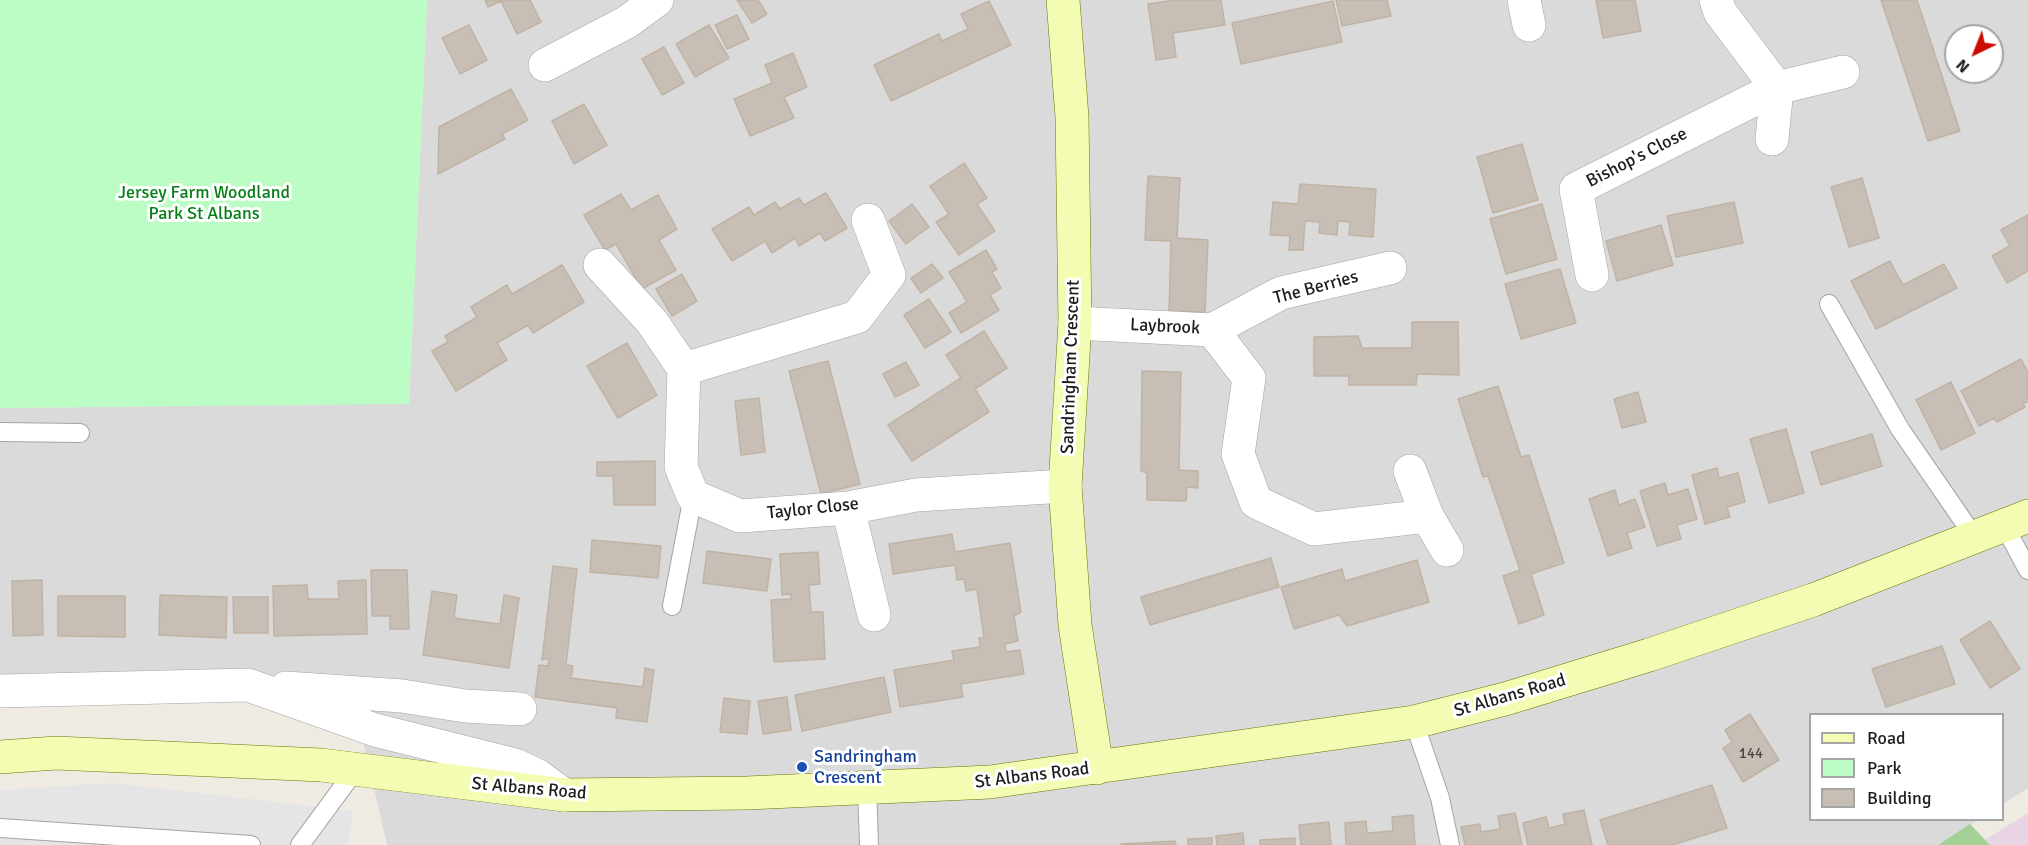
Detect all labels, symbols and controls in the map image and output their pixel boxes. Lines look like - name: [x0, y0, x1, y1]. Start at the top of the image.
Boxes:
- north arrow: [1944, 24, 2004, 84]
- text: N: [1952, 55, 1974, 77]
- street label: Bishop's Close: [1583, 123, 1691, 193]
- park label: Jersey Farm Woodland Park St Albans: [118, 182, 290, 224]
- street label: The Berries: [1271, 266, 1361, 310]
- street label: Sandringham Crescent: [1057, 279, 1085, 455]
- street label: Laybrook: [1129, 314, 1201, 340]
- street label: Taylor Close: [766, 493, 860, 525]
- street label: St Albans Road: [1452, 670, 1568, 722]
- legend: [1809, 713, 2004, 821]
- text: Road: [1867, 727, 1906, 749]
- house number: 144: [1739, 745, 1763, 763]
- place label: Sandringham Crescent: [814, 746, 917, 789]
- text: Park: [1867, 757, 1902, 779]
- street label: St Albans Road: [974, 758, 1090, 794]
- marker: Sandringham Crescent: [795, 760, 809, 774]
- street label: St Albans Road: [471, 773, 587, 805]
- text: Building: [1867, 787, 1931, 809]

